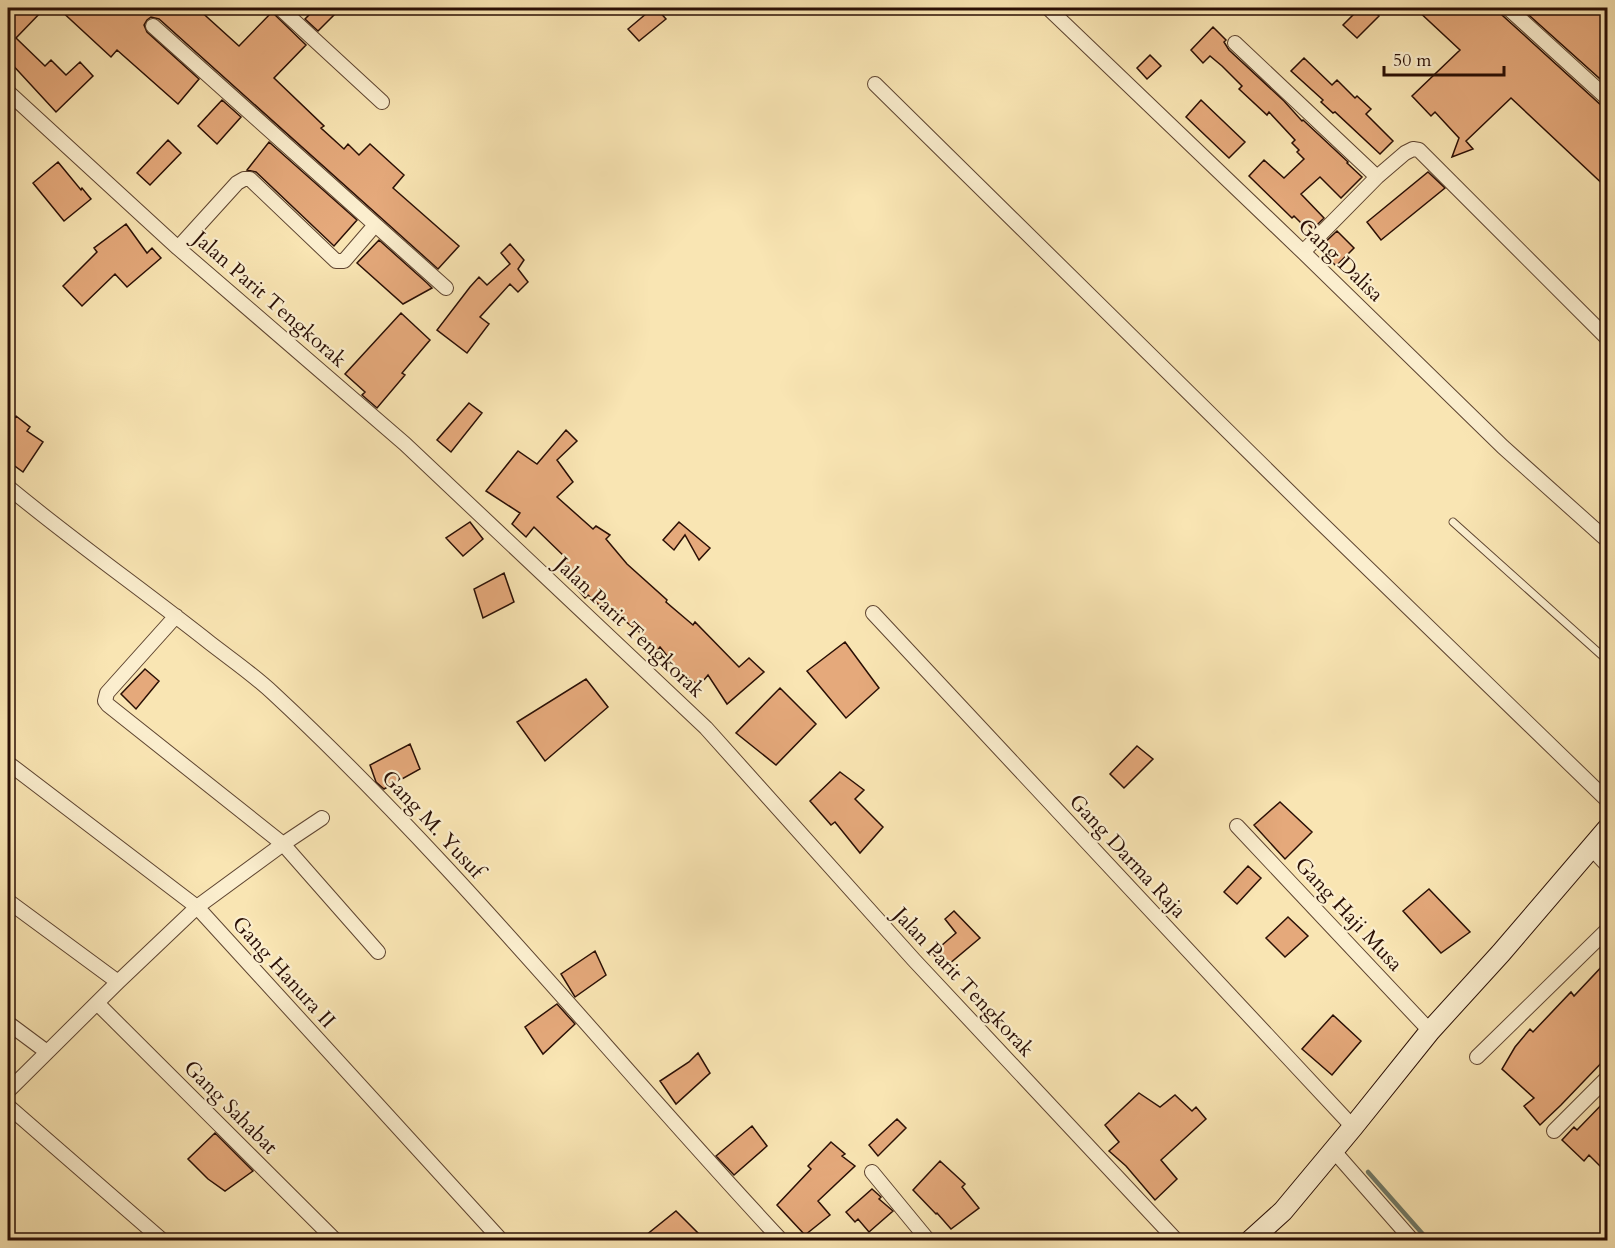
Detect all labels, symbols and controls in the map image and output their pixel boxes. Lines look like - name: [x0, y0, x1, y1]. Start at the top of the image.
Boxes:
- scale bar: [1384, 39, 1504, 77]
- text: 50 m: [1393, 48, 1432, 73]
- street label: Gang Dalisa: [1292, 212, 1390, 308]
- street label: Jalan Parit Tengkorak: [184, 223, 353, 375]
- street label: Jalan Parit Tengkorak: [546, 548, 711, 705]
- street label: Gang M. Yusuf: [375, 764, 493, 887]
- street label: Gang Darma Raja: [1062, 788, 1193, 925]
- street label: Gang Haji Musa: [1288, 851, 1409, 978]
- street label: Jalan Parit Tengkorak: [885, 899, 1041, 1064]
- street label: Gang Hanura II: [225, 910, 342, 1035]
- street label: Gang Sahabat: [177, 1054, 284, 1161]

